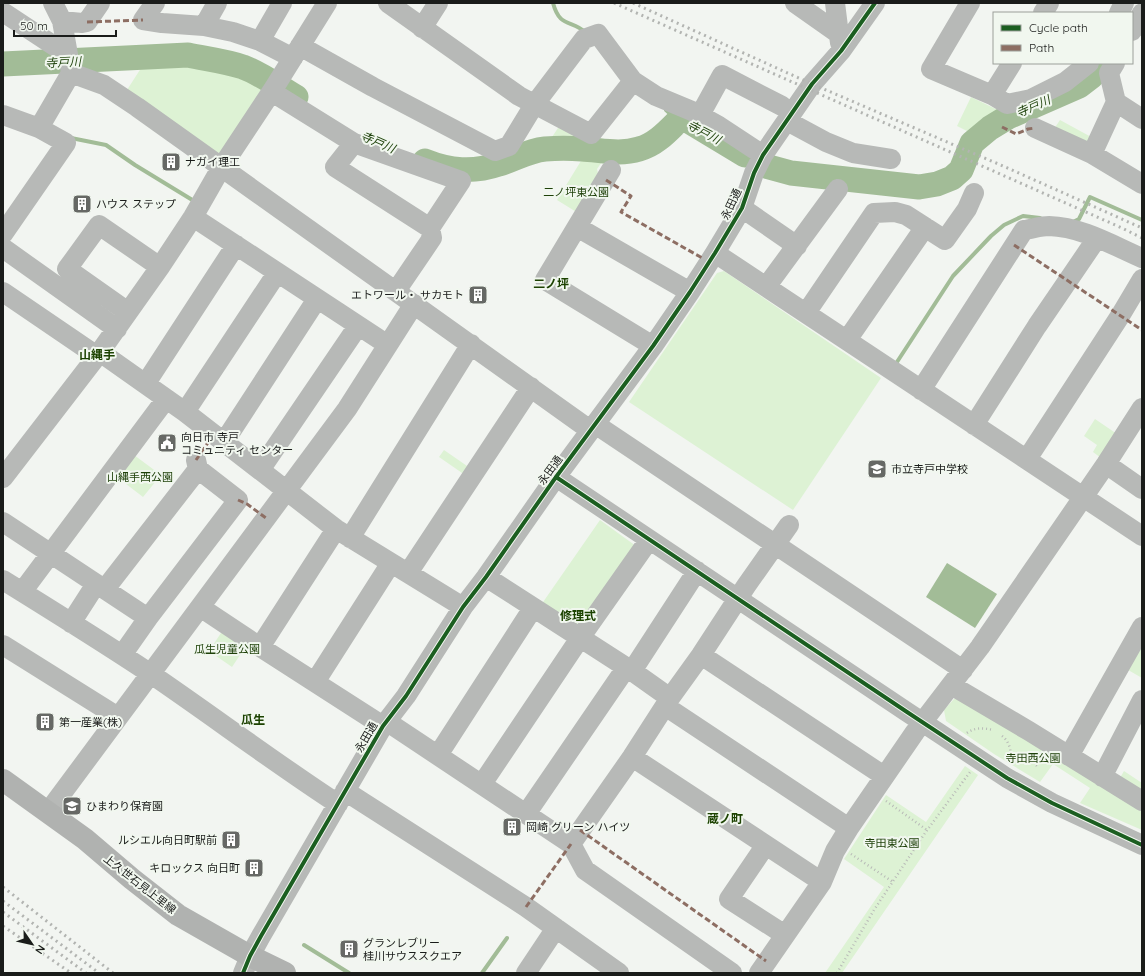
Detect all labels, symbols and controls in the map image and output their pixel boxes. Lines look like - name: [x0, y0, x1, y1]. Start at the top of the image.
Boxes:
- scale bar: [14, 12, 116, 38]
- legend: [993, 12, 1133, 64]
- text: 50 m: [20, 18, 48, 33]
- text: Cycle path: [1029, 20, 1088, 35]
- text: Path: [1029, 40, 1054, 55]
- water label: 寺戸川: [45, 53, 83, 70]
- water label: 寺戸川: [1013, 91, 1054, 120]
- water label: 寺戸川: [685, 117, 725, 148]
- water label: 寺戸川: [358, 128, 399, 157]
- building icon: ナガイ理工: [160, 151, 182, 173]
- place label: ナガイ理工: [185, 155, 240, 169]
- park label: 二ノ坪東公園: [543, 185, 609, 199]
- street label: 永田通: [718, 186, 744, 222]
- building icon: ハウス ステップ: [71, 193, 93, 215]
- place label: ハウス ステップ: [96, 197, 176, 211]
- district label: 二ノ坪: [533, 276, 569, 291]
- building icon: エトワール・ サカモト: [467, 284, 489, 306]
- place label: エトワール・ サカモト: [351, 288, 464, 302]
- district label: 山縄手: [79, 347, 115, 362]
- place label: 向日市 寺戸 コミュニティ センター: [181, 430, 293, 457]
- public building icon: 向日市 寺戸 コミュニティ センター: [156, 432, 178, 454]
- street label: 永田通: [535, 453, 565, 487]
- school or university icon: 市立寺戸中学校: [866, 458, 888, 480]
- place label: 市立寺戸中学校: [891, 462, 968, 476]
- park label: 山縄手西公園: [107, 470, 173, 484]
- district label: 修理式: [560, 608, 596, 623]
- park label: 瓜生児童公園: [194, 642, 260, 656]
- building icon: 第一産業(株): [34, 711, 56, 733]
- district label: 瓜生: [241, 712, 265, 727]
- place label: 第一産業(株): [59, 715, 122, 729]
- street label: 永田通: [352, 719, 380, 755]
- park label: 寺田西公園: [1006, 751, 1061, 765]
- school or university icon: ひまわり保育園: [61, 795, 83, 817]
- place label: ひまわり保育園: [86, 799, 163, 813]
- district label: 蔵ノ町: [707, 811, 743, 826]
- building icon: 岡崎 グリーン ハイツ: [501, 816, 523, 838]
- place label: 岡崎 グリーン ハイツ: [526, 820, 630, 834]
- building icon: ルシエル向日町駅前: [220, 829, 242, 851]
- place label: ルシエル向日町駅前: [118, 833, 217, 847]
- park label: 寺田東公園: [865, 836, 920, 850]
- street label: 上久世石見上里線: [101, 851, 179, 917]
- building icon: キロックス 向日町: [243, 857, 265, 879]
- place label: キロックス 向日町: [149, 861, 240, 875]
- north arrow: [12, 924, 52, 964]
- place label: グランレブリー 桂川サウススクエア: [363, 936, 462, 963]
- building icon: グランレブリー 桂川サウススクエア: [338, 938, 360, 960]
- text: N: [32, 942, 48, 957]

